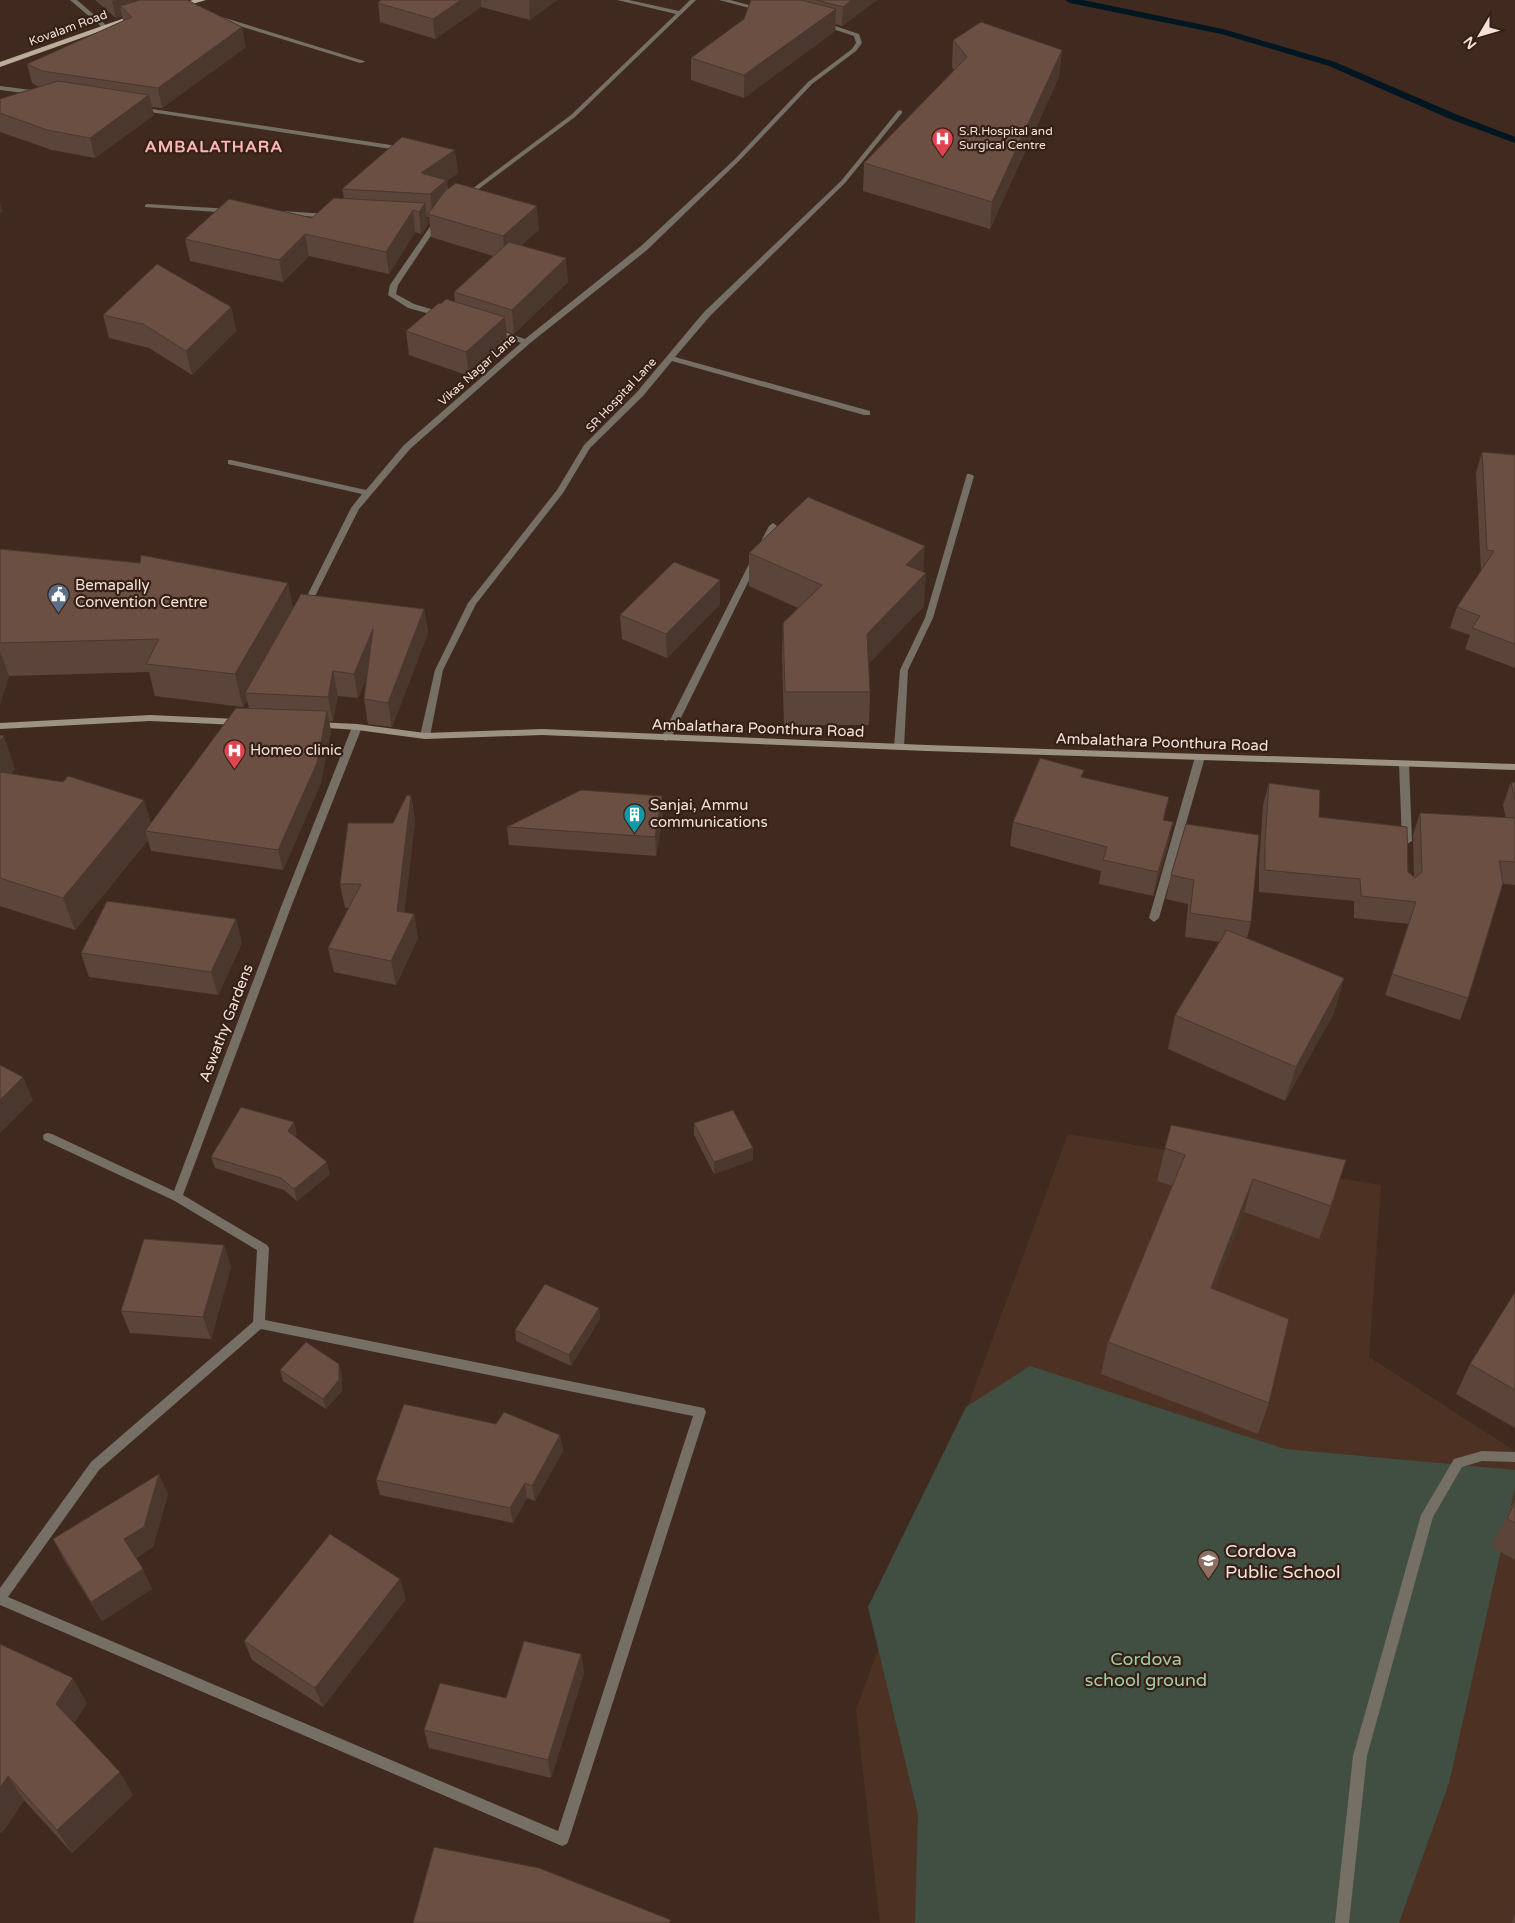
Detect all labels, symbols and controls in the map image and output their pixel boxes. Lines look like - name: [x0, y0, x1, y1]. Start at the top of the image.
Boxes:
- street label: Kovalam Road: [27, 7, 109, 49]
- north arrow: [1455, 10, 1505, 60]
- text: N: [1460, 33, 1480, 52]
- place label: S.R.Hospital and Surgical Centre: [959, 124, 1053, 152]
- hospital icon: S.R.Hospital and Surgical Centre: [931, 126, 955, 157]
- district label: AMBALATHARA: [145, 137, 283, 157]
- street label: Vikas Nagar Lane: [435, 331, 519, 408]
- street label: SR Hospital Lane: [583, 355, 659, 435]
- place label: Bemapally Convention Centre: [75, 576, 208, 611]
- public building icon: Bemapally Convention Centre: [47, 582, 71, 613]
- street label: Ambalathara Poonthura Road: [651, 715, 865, 741]
- street label: Ambalathara Poonthura Road: [1055, 729, 1269, 755]
- hospital icon: Homeo clinic: [222, 738, 246, 769]
- place label: Homeo clinic: [250, 741, 342, 759]
- place label: Sanjai, Ammu communications: [650, 796, 768, 831]
- building icon: Sanjai, Ammu communications: [622, 802, 646, 833]
- street label: Aswathy Gardens: [195, 962, 257, 1084]
- place label: Cordova Public School: [1225, 1540, 1341, 1583]
- school or university icon: Cordova Public School: [1197, 1549, 1221, 1580]
- park label: Cordova school ground: [1085, 1648, 1207, 1691]

